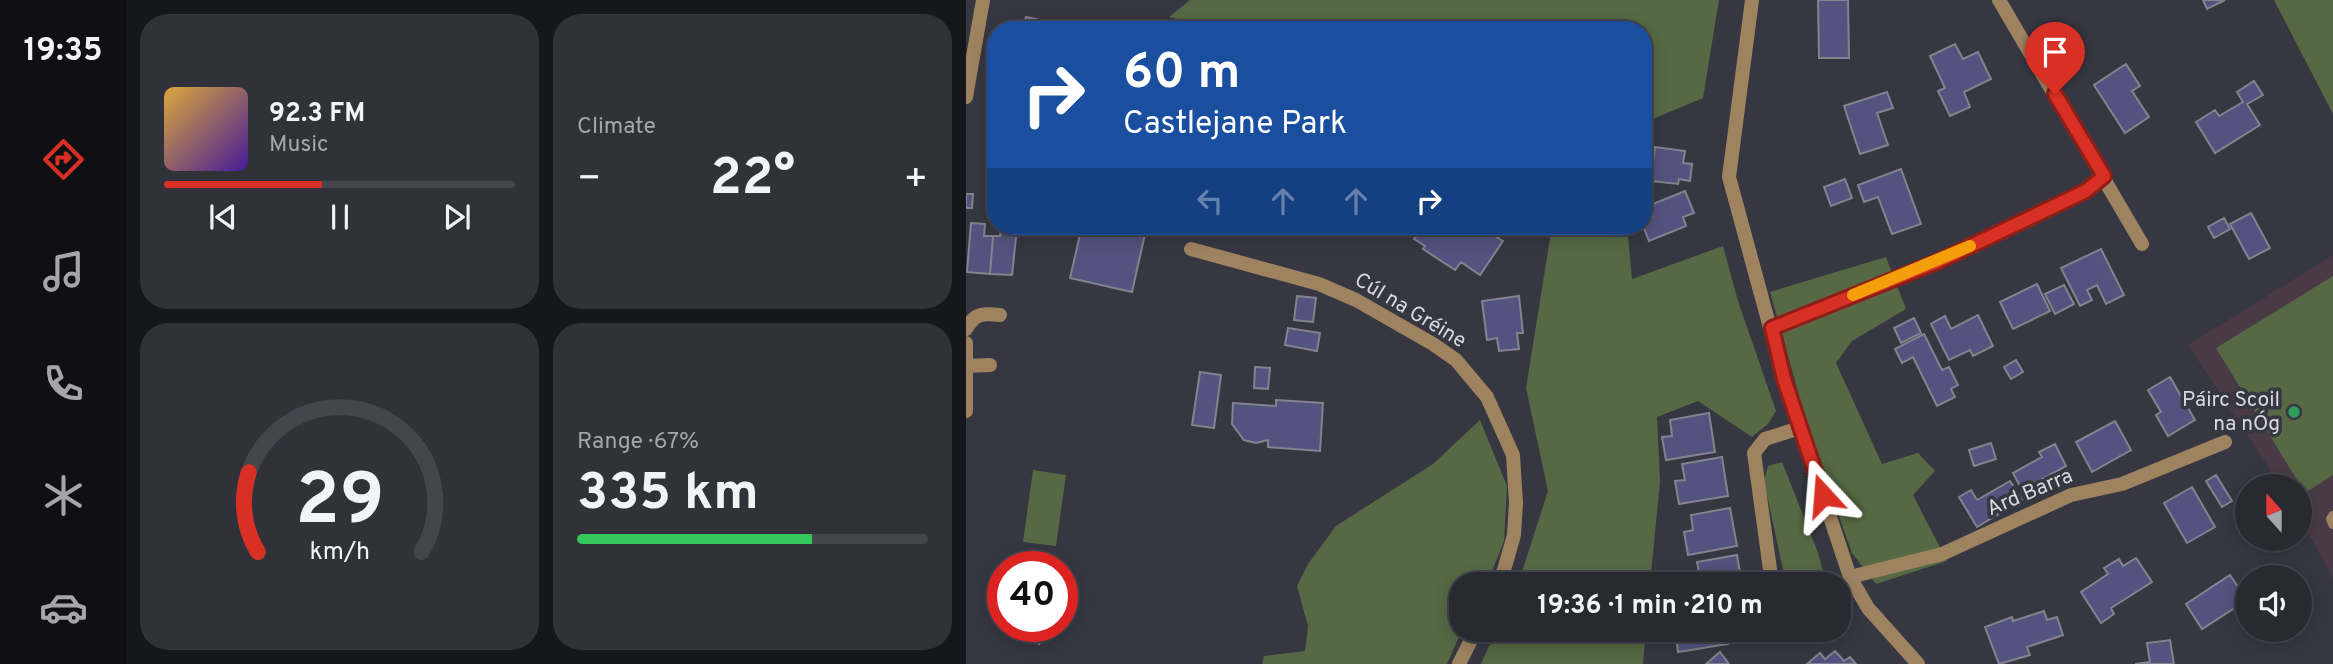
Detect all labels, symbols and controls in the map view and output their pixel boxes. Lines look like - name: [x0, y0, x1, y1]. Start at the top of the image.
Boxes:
- pin: [2025, 22, 2085, 94]
- text: 19:35: [24, 32, 102, 72]
- icon: arrive: [2036, 33, 2074, 71]
- text: 60 m: [1123, 44, 1241, 106]
- icon: right: [1008, 49, 1099, 140]
- text: 92.3 FM: [269, 98, 365, 131]
- text: Castlejane Park: [1123, 105, 1347, 145]
- text: Climate: [577, 113, 656, 142]
- text: Music: [269, 131, 329, 160]
- icon: directions: [39, 135, 88, 184]
- text: 22°: [710, 147, 795, 213]
- text: −: [577, 156, 602, 205]
- text: +: [903, 156, 928, 205]
- icon: left: [1191, 182, 1229, 220]
- icon: ahead: [1264, 182, 1302, 220]
- icon: ahead: [1337, 182, 1375, 220]
- icon: right: [1410, 182, 1448, 220]
- icon: previous: [204, 198, 242, 236]
- icon: pause: [321, 198, 359, 236]
- icon: next: [438, 198, 476, 236]
- icon: music: [39, 247, 88, 296]
- street label: Cúl na Gréine: [1349, 267, 1471, 355]
- icon: phone: [39, 359, 88, 408]
- place label: Páirc Scoil na nÓg: [2182, 387, 2280, 438]
- marker: Páirc Scoil na nÓg: [2286, 404, 2302, 420]
- text: Range · 67%: [577, 428, 699, 457]
- position arrow: [1786, 458, 1860, 532]
- text: 29: [295, 459, 384, 551]
- text: 335 km: [577, 462, 759, 528]
- street label: Ard Barra: [1983, 463, 2077, 523]
- icon: climate: [39, 471, 88, 520]
- north arrow: [2235, 474, 2312, 551]
- map controls: [2235, 474, 2312, 642]
- text: km/h: [309, 537, 370, 569]
- speed limit sign: 40: [987, 551, 1078, 642]
- button: sound: [2235, 565, 2312, 642]
- icon: car: [39, 583, 88, 632]
- text: 19:36 · 1 min · 210 m: [1537, 590, 1763, 623]

